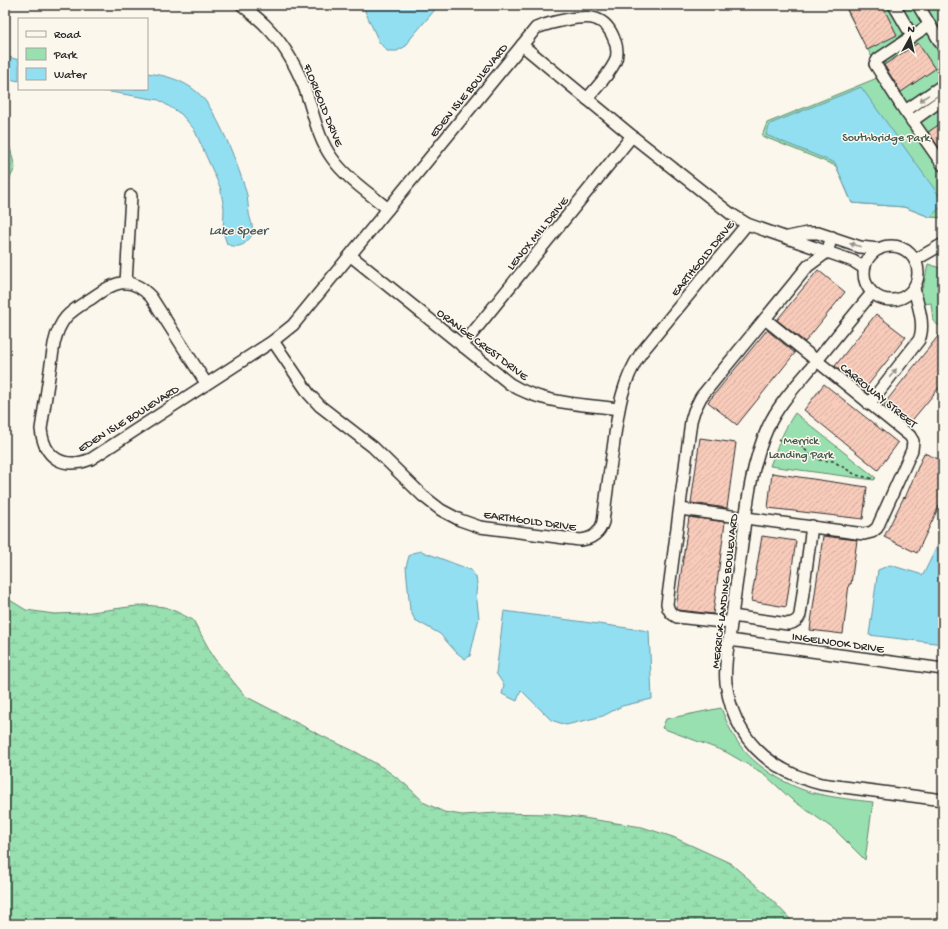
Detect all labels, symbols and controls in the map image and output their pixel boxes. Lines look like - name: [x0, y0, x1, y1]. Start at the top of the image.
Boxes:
- legend: [18, 18, 148, 90]
- north arrow: [890, 18, 930, 58]
- text: N: [907, 24, 916, 37]
- text: Road: [54, 29, 81, 43]
- street label: EDEN ISLE BOULEVARD: [427, 41, 512, 141]
- text: Park: [53, 49, 79, 63]
- street label: FLORIGOLD DRIVE: [299, 61, 345, 150]
- text: Water: [54, 69, 88, 83]
- one-way arrow: [919, 94, 929, 102]
- park label: Southbridge Park: [842, 132, 932, 146]
- street label: LENOX MILL DRIVE: [505, 194, 573, 274]
- street label: EARTHGOLD DRIVE: [669, 218, 739, 300]
- water label: Lake Speer: [209, 224, 269, 239]
- one-way arrow: [849, 242, 861, 248]
- street label: ORANGE CREST DRIVE: [433, 307, 531, 385]
- street label: CARROWAY STREET: [836, 361, 920, 433]
- one-way arrow: [889, 367, 898, 378]
- street label: EDEN ISLE BOULEVARD: [76, 383, 182, 457]
- park label: Merrick Landing Park: [769, 435, 835, 463]
- street label: EARTHGOLD DRIVE: [483, 509, 577, 535]
- street label: MERRICK LANDING BOULEVARD: [710, 513, 742, 669]
- street label: INGELNOOK DRIVE: [791, 631, 885, 657]

